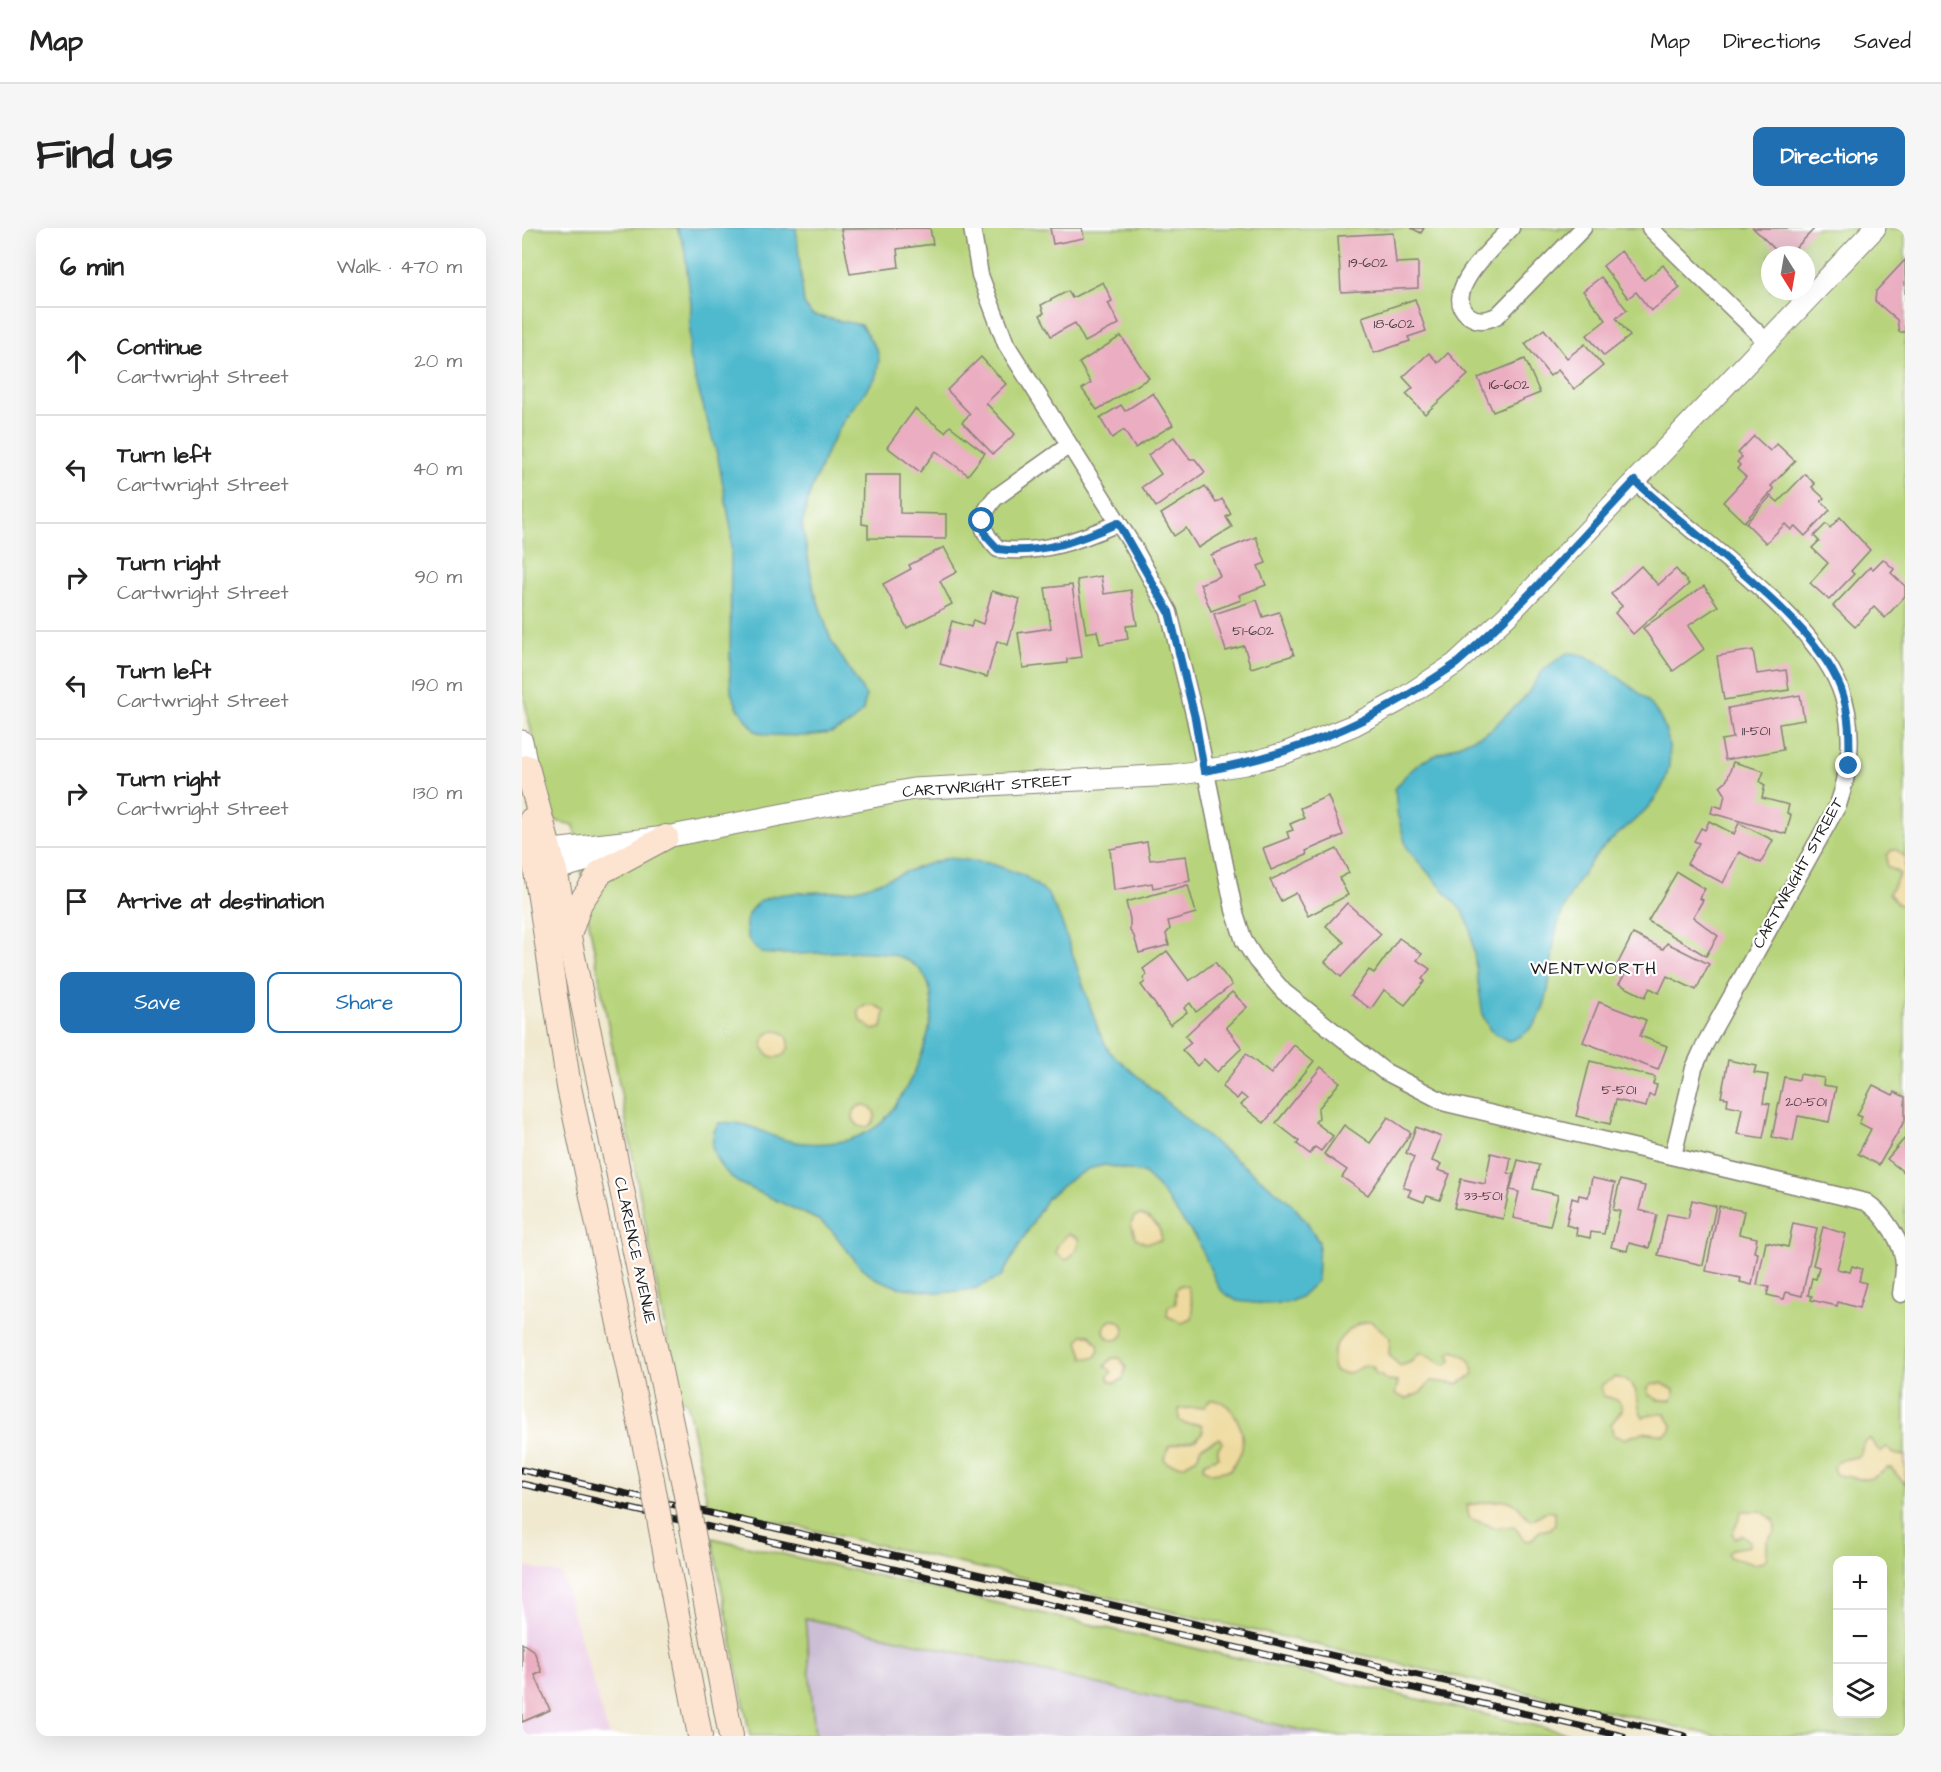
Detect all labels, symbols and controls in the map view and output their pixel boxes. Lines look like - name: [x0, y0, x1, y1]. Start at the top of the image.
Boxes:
- text: Map: [30, 22, 83, 61]
- text: Map: [1650, 27, 1690, 56]
- text: Directions: [1723, 27, 1821, 56]
- text: Saved: [1854, 27, 1911, 56]
- text: Find us: [36, 127, 173, 185]
- button: Directions: [1753, 127, 1905, 186]
- north arrow: [1761, 246, 1815, 300]
- text: 6 min: [60, 249, 124, 285]
- text: Walk · 470 m: [337, 253, 462, 281]
- house number: 19-602: [1348, 253, 1388, 273]
- house number: 18-602: [1374, 314, 1414, 334]
- text: Continue: [117, 332, 202, 363]
- icon: ahead: [60, 345, 93, 378]
- text: 20 m: [414, 347, 462, 375]
- text: Cartwright Street: [117, 363, 289, 391]
- house number: 16-602: [1489, 375, 1529, 395]
- text: Turn left: [117, 440, 211, 471]
- icon: left: [60, 453, 93, 486]
- text: 40 m: [412, 455, 462, 483]
- text: Cartwright Street: [117, 471, 289, 499]
- route start: [968, 507, 994, 533]
- text: Turn right: [117, 548, 220, 579]
- icon: right: [60, 561, 93, 594]
- text: 90 m: [414, 563, 462, 591]
- text: Cartwright Street: [117, 579, 289, 607]
- house number: 51-602: [1232, 621, 1274, 641]
- text: Turn left: [117, 656, 211, 687]
- icon: left: [60, 669, 93, 702]
- text: 190 m: [412, 671, 462, 699]
- text: Cartwright Street: [117, 687, 289, 715]
- house number: 11-501: [1742, 721, 1770, 741]
- route end: [1835, 752, 1861, 778]
- text: Turn right: [117, 764, 220, 795]
- street label: CARTWRIGHT STREET: [902, 769, 1072, 803]
- icon: right: [60, 777, 93, 810]
- text: 130 m: [413, 779, 462, 807]
- street label: CARTWRIGHT STREET: [1747, 794, 1849, 952]
- text: Cartwright Street: [117, 795, 289, 823]
- icon: arrive: [60, 885, 93, 918]
- text: Arrive at destination: [117, 886, 324, 917]
- district label: WENTWORTH: [1530, 956, 1658, 981]
- button: Save: [60, 972, 255, 1033]
- button: Share: [267, 972, 462, 1033]
- house number: 5-501: [1602, 1080, 1637, 1100]
- house number: 20-501: [1785, 1092, 1827, 1112]
- street label: CLARENCE AVENUE: [609, 1175, 661, 1326]
- house number: 33-501: [1463, 1186, 1503, 1206]
- map controls: [1833, 1556, 1887, 1718]
- button: +: [1833, 1556, 1887, 1610]
- button: −: [1833, 1610, 1887, 1664]
- button: layers: [1833, 1664, 1887, 1718]

